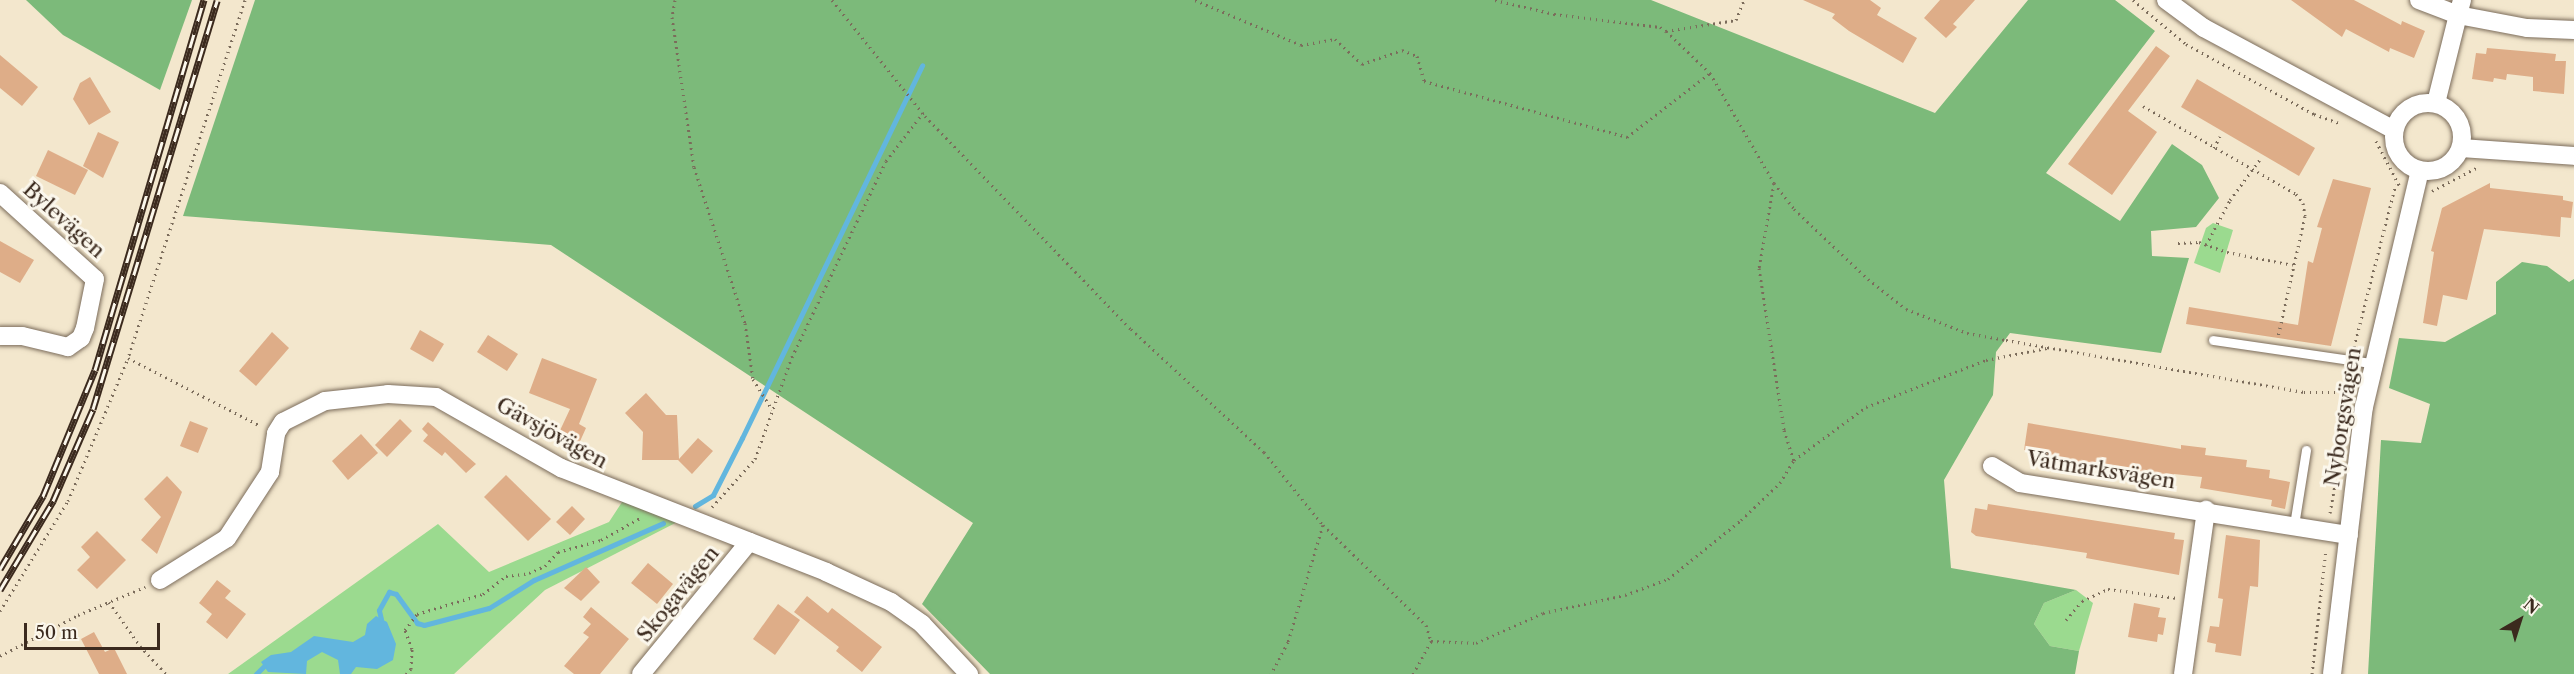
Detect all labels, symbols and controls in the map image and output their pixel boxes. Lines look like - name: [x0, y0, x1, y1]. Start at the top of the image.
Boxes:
- street label: Bylevägen: [18, 177, 110, 263]
- street label: Nyborgsvägen: [2320, 346, 2366, 488]
- street label: Gävsjövägen: [492, 392, 612, 474]
- street label: Våtmarksvägen: [2025, 446, 2177, 494]
- street label: Skogavägen: [632, 541, 724, 647]
- north arrow: [2490, 590, 2550, 650]
- text: N: [2520, 594, 2543, 618]
- scale bar: [27, 611, 164, 649]
- text: 50 m: [35, 622, 78, 644]

